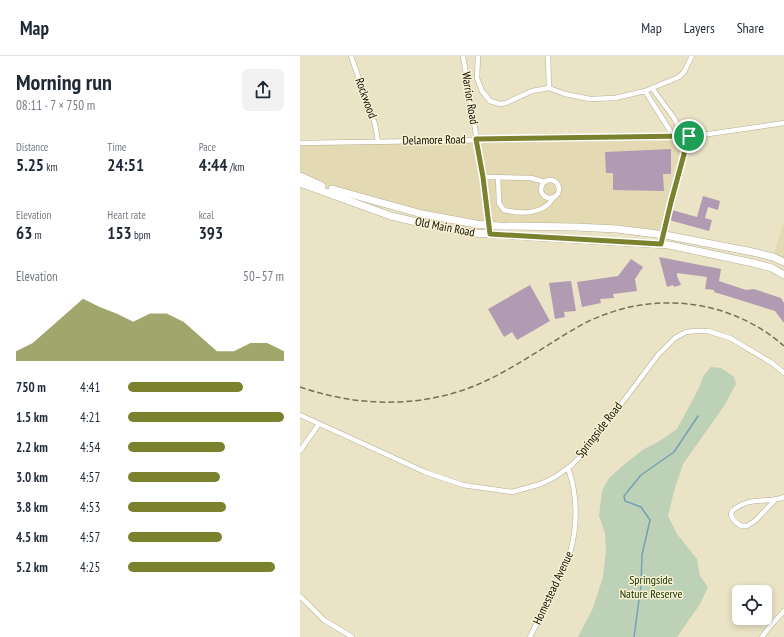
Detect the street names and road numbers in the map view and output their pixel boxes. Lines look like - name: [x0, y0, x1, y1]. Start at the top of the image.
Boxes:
- street label: Warrior Road: [459, 71, 482, 125]
- street label: Rockwood: [352, 76, 381, 120]
- street label: Delamore Road: [402, 131, 466, 148]
- street label: Old Main Road: [414, 213, 476, 240]
- street label: Springside Road: [572, 399, 625, 461]
- street label: Homestead Avenue: [529, 549, 576, 627]

